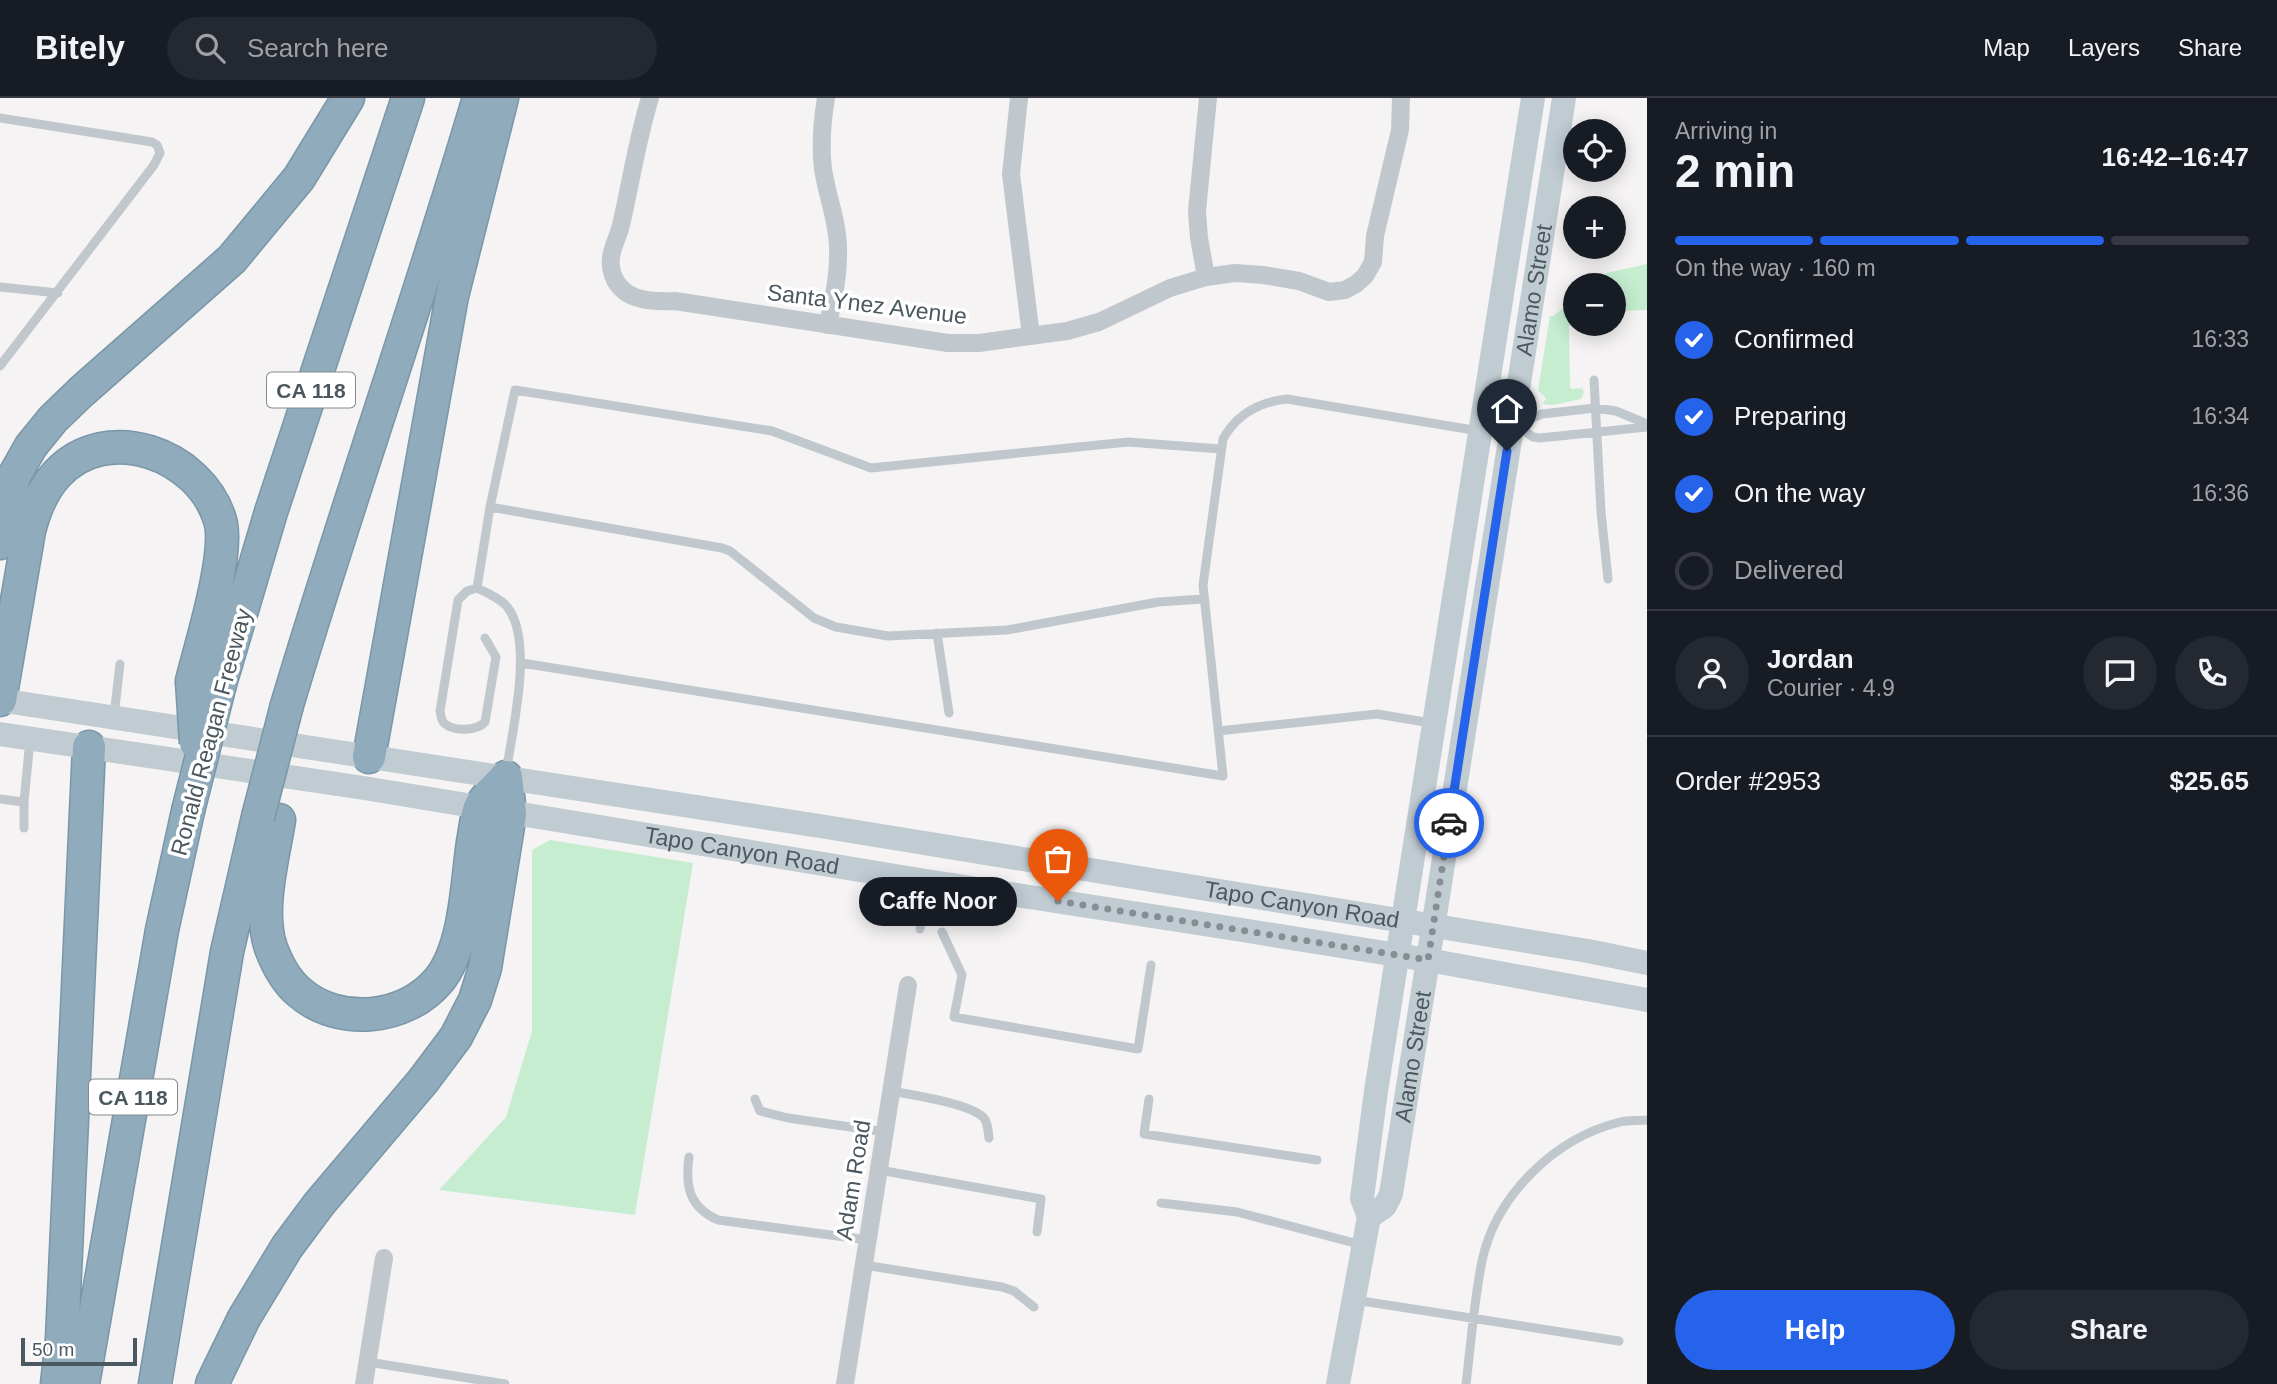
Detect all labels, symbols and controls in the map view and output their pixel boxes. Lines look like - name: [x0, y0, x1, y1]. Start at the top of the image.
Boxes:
- search box: [167, 17, 657, 80]
- text: Bitely: [35, 29, 125, 66]
- icon: search: [191, 29, 229, 67]
- text: Search here: [247, 33, 389, 63]
- text: Map: [1983, 34, 2030, 61]
- text: Layers: [2068, 34, 2140, 61]
- text: Share: [2178, 34, 2242, 61]
- text: Arriving in: [1675, 118, 1777, 144]
- map controls: [1563, 119, 1626, 336]
- button: locate: [1563, 119, 1626, 182]
- text: 16:42–16:47: [2102, 142, 2249, 172]
- text: 2 min: [1675, 145, 1795, 197]
- button: +: [1563, 196, 1626, 259]
- street label: Alamo Street: [1510, 222, 1557, 358]
- text: On the way · 160 m: [1675, 255, 1876, 281]
- button: −: [1563, 273, 1626, 336]
- street label: Santa Ynez Avenue: [766, 279, 968, 329]
- icon: check: [1675, 321, 1713, 359]
- text: Confirmed: [1734, 324, 1854, 354]
- text: 16:33: [2191, 326, 2249, 352]
- road number: CA 118: [267, 372, 355, 408]
- pin: [1477, 379, 1537, 451]
- icon: home: [1488, 390, 1526, 428]
- icon: check: [1675, 398, 1713, 436]
- text: Preparing: [1734, 401, 1847, 431]
- text: 16:34: [2191, 403, 2249, 429]
- icon: check: [1675, 475, 1713, 513]
- text: On the way: [1734, 478, 1866, 508]
- text: 16:36: [2191, 480, 2249, 506]
- text: Delivered: [1734, 555, 1844, 585]
- street label: Ronald Reagan Freeway: [166, 605, 257, 858]
- button: person: [1675, 636, 1749, 710]
- button: chat: [2083, 636, 2157, 710]
- button: phone: [2175, 636, 2249, 710]
- text: Jordan: [1767, 644, 1854, 674]
- text: Courier · 4.9: [1767, 675, 1895, 701]
- text: Order #2953: [1675, 766, 1821, 796]
- text: $25.65: [2169, 766, 2249, 796]
- courier: [1414, 788, 1484, 858]
- icon: car: [1430, 804, 1468, 842]
- street label: Tapo Canyon Road: [643, 822, 841, 879]
- pin: [1028, 829, 1088, 901]
- icon: bag: [1039, 840, 1077, 878]
- callout: Caffe Noor: [858, 876, 1016, 926]
- street label: Tapo Canyon Road: [1203, 876, 1401, 933]
- text: Caffe Noor: [879, 888, 997, 914]
- street label: Alamo Street: [1389, 988, 1436, 1124]
- road number: CA 118: [89, 1080, 177, 1114]
- street label: Adam Road: [831, 1118, 875, 1242]
- button: Help: [1675, 1290, 1955, 1370]
- button: Share: [1969, 1290, 2249, 1370]
- scale bar: [21, 1335, 136, 1367]
- text: 50 m: [32, 1339, 74, 1360]

